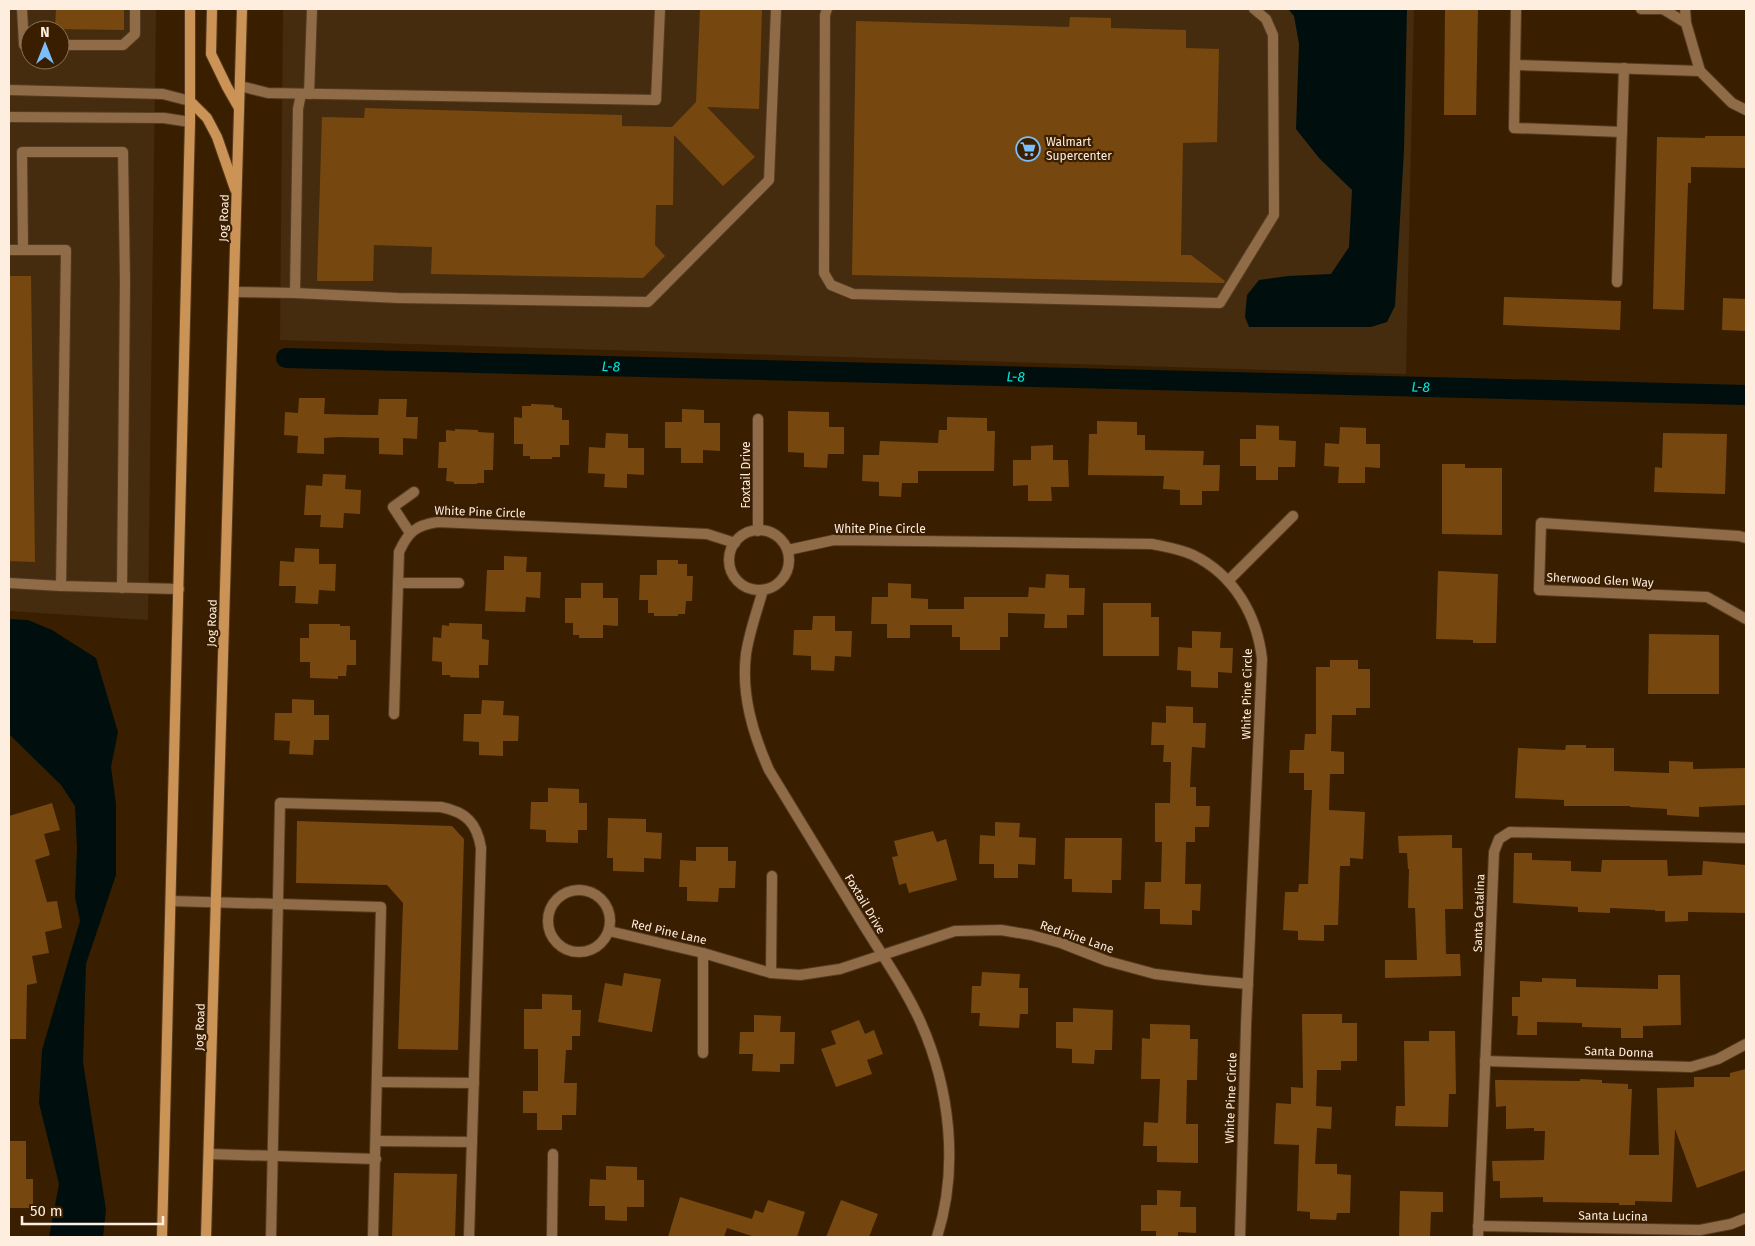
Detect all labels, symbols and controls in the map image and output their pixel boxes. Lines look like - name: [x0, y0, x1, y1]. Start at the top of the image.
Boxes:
- north arrow: [20, 20, 70, 70]
- text: N: [40, 24, 50, 41]
- place label: Walmart Supercenter: [1046, 135, 1112, 163]
- supermarket icon: Walmart Supercenter: [1015, 136, 1041, 162]
- street label: Jog Road: [216, 194, 232, 242]
- water label: L-8: [601, 357, 621, 375]
- water label: L-8: [1006, 368, 1026, 385]
- water label: L-8: [1411, 378, 1431, 395]
- street label: Foxtail Drive: [739, 441, 753, 509]
- street label: White Pine Circle: [434, 503, 526, 521]
- street label: White Pine Circle: [834, 522, 926, 536]
- street label: Sherwood Glen Way: [1546, 570, 1654, 590]
- street label: Jog Road: [204, 599, 220, 647]
- street label: White Pine Circle: [1239, 648, 1255, 740]
- street label: Foxtail Drive: [842, 872, 888, 936]
- street label: Santa Catalina: [1471, 874, 1487, 952]
- street label: Red Pine Lane: [630, 917, 708, 947]
- street label: Red Pine Lane: [1038, 918, 1116, 956]
- street label: Jog Road: [192, 1003, 208, 1051]
- street label: Santa Donna: [1584, 1044, 1654, 1060]
- street label: White Pine Circle: [1222, 1052, 1240, 1144]
- scale bar: [22, 1194, 164, 1226]
- text: 50 m: [30, 1202, 63, 1220]
- street label: Santa Lucina: [1578, 1208, 1648, 1224]

